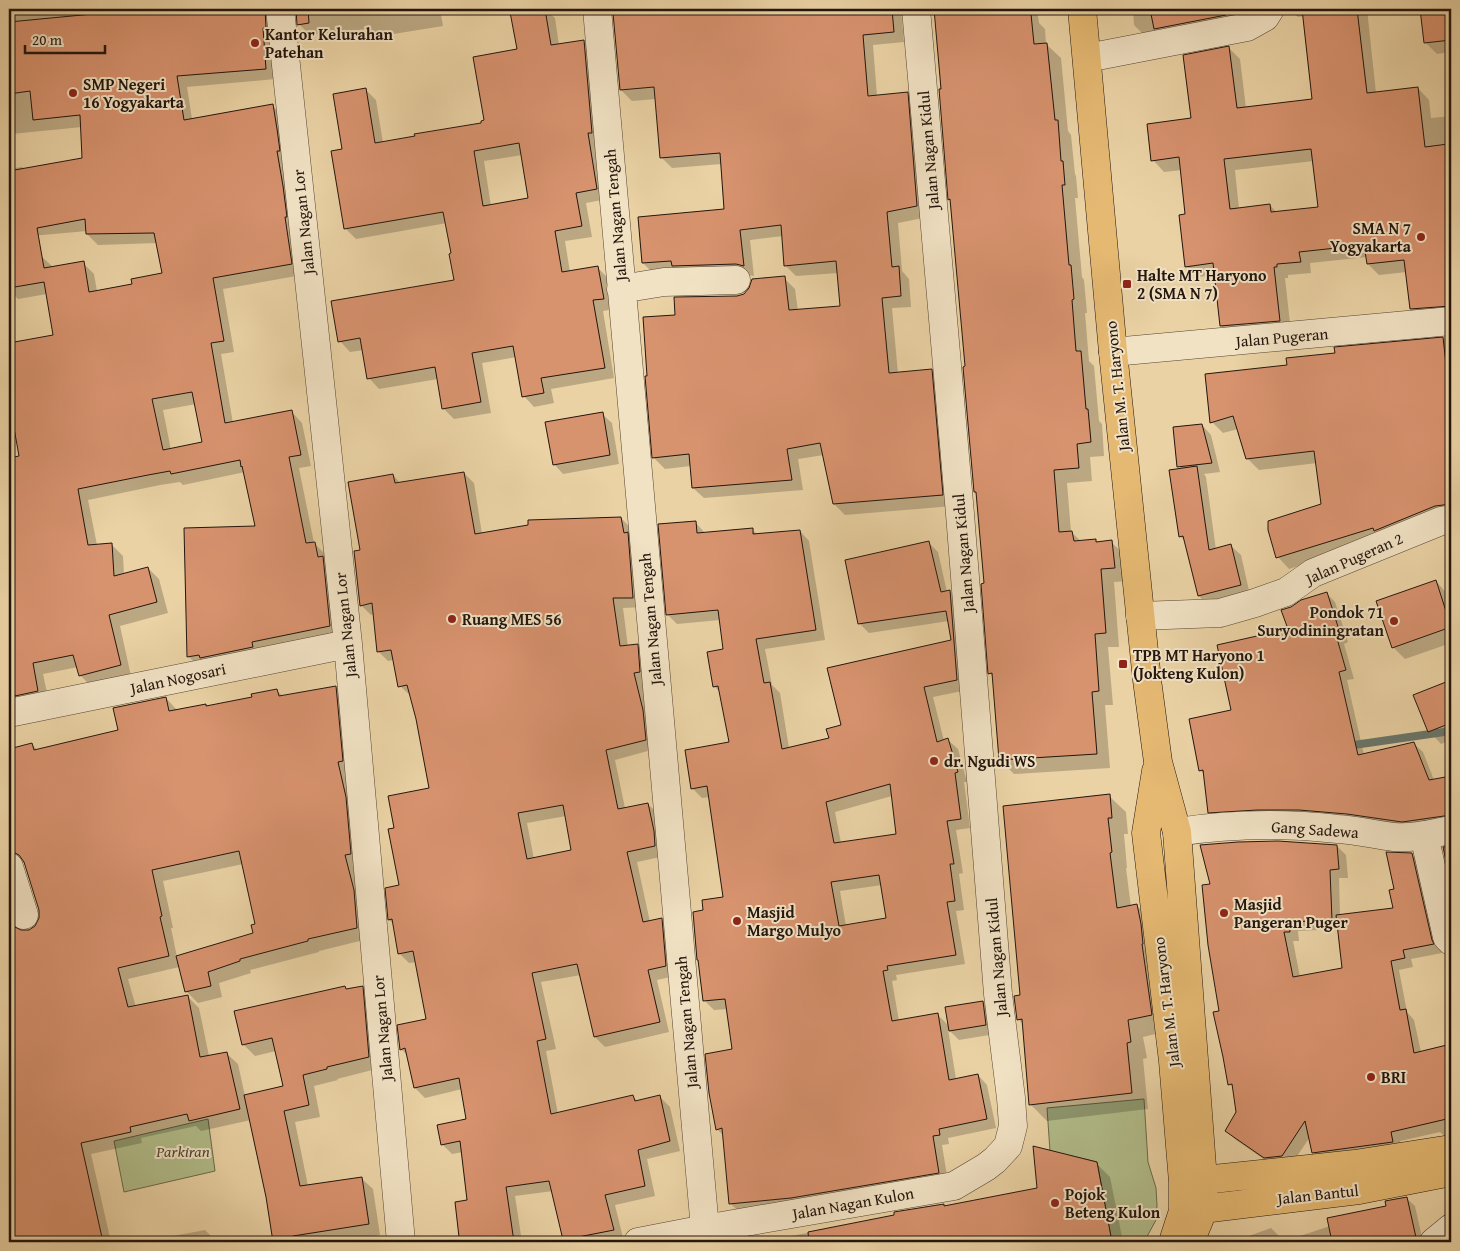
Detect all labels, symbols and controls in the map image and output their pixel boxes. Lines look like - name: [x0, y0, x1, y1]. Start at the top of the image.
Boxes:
- scale bar: [25, 22, 105, 54]
- place label: Kantor Kelurahan Patehan: [265, 22, 393, 64]
- text: 20 m: [32, 29, 63, 50]
- marker: Kantor Kelurahan Patehan: [249, 37, 261, 49]
- place label: SMP Negeri 16 Yogyakarta: [83, 72, 185, 114]
- marker: SMP Negeri 16 Yogyakarta: [67, 87, 79, 99]
- street label: Jalan Nagan Kidul: [911, 89, 945, 212]
- street label: Jalan Nagan Tengah: [597, 148, 633, 284]
- street label: Jalan Nagan Lor: [285, 168, 321, 278]
- place label: SMA N 7 Yogyakarta: [1330, 216, 1412, 258]
- marker: SMA N 7 Yogyakarta: [1415, 231, 1427, 243]
- place label: Halte MT Haryono 2 (SMA N 7): [1137, 263, 1267, 305]
- marker: Halte MT Haryono 2 (SMA N 7): [1121, 278, 1133, 290]
- street label: Jalan M. T. Haryono: [1098, 320, 1136, 454]
- street label: Jalan Pugeran: [1233, 321, 1329, 353]
- street label: Jalan Nagan Kidul: [946, 492, 980, 615]
- street label: Jalan Pugeran 2: [1300, 526, 1406, 591]
- street label: Jalan Nagan Tengah: [632, 552, 668, 688]
- street label: Jalan Nagan Lor: [327, 571, 363, 681]
- place label: Pondok 71 Suryodiningratan: [1257, 600, 1385, 642]
- place label: Ruang MES 56: [462, 607, 562, 631]
- marker: Ruang MES 56: [446, 613, 458, 625]
- marker: Pondok 71 Suryodiningratan: [1388, 615, 1400, 627]
- place label: TPB MT Haryono 1 (Jokteng Kulon): [1133, 643, 1265, 685]
- street label: Jalan Nogosari: [126, 656, 228, 700]
- marker: TPB MT Haryono 1 (Jokteng Kulon): [1117, 658, 1129, 670]
- place label: dr. Ngudi WS: [944, 749, 1035, 773]
- marker: dr. Ngudi WS: [928, 755, 940, 767]
- street label: Gang Sadewa: [1270, 814, 1360, 844]
- place label: Masjid Pangeran Puger: [1234, 892, 1348, 934]
- street label: Jalan Nagan Kidul: [979, 896, 1013, 1019]
- place label: Masjid Margo Mulyo: [747, 900, 842, 942]
- marker: Masjid Pangeran Puger: [1218, 907, 1230, 919]
- marker: Masjid Margo Mulyo: [731, 915, 743, 927]
- street label: Jalan M. T. Haryono: [1146, 936, 1186, 1070]
- street label: Jalan Nagan Tengah: [668, 955, 704, 1091]
- street label: Jalan Nagan Lor: [365, 974, 399, 1084]
- place label: BRI: [1381, 1065, 1406, 1089]
- marker: BRI: [1365, 1071, 1377, 1083]
- park label: Parkiran: [155, 1139, 210, 1163]
- street label: Jalan Bantul: [1274, 1178, 1360, 1210]
- street label: Jalan Nagan Kulon: [788, 1181, 916, 1226]
- place label: Pojok Beteng Kulon: [1065, 1182, 1161, 1224]
- marker: Pojok Beteng Kulon: [1049, 1197, 1061, 1209]

